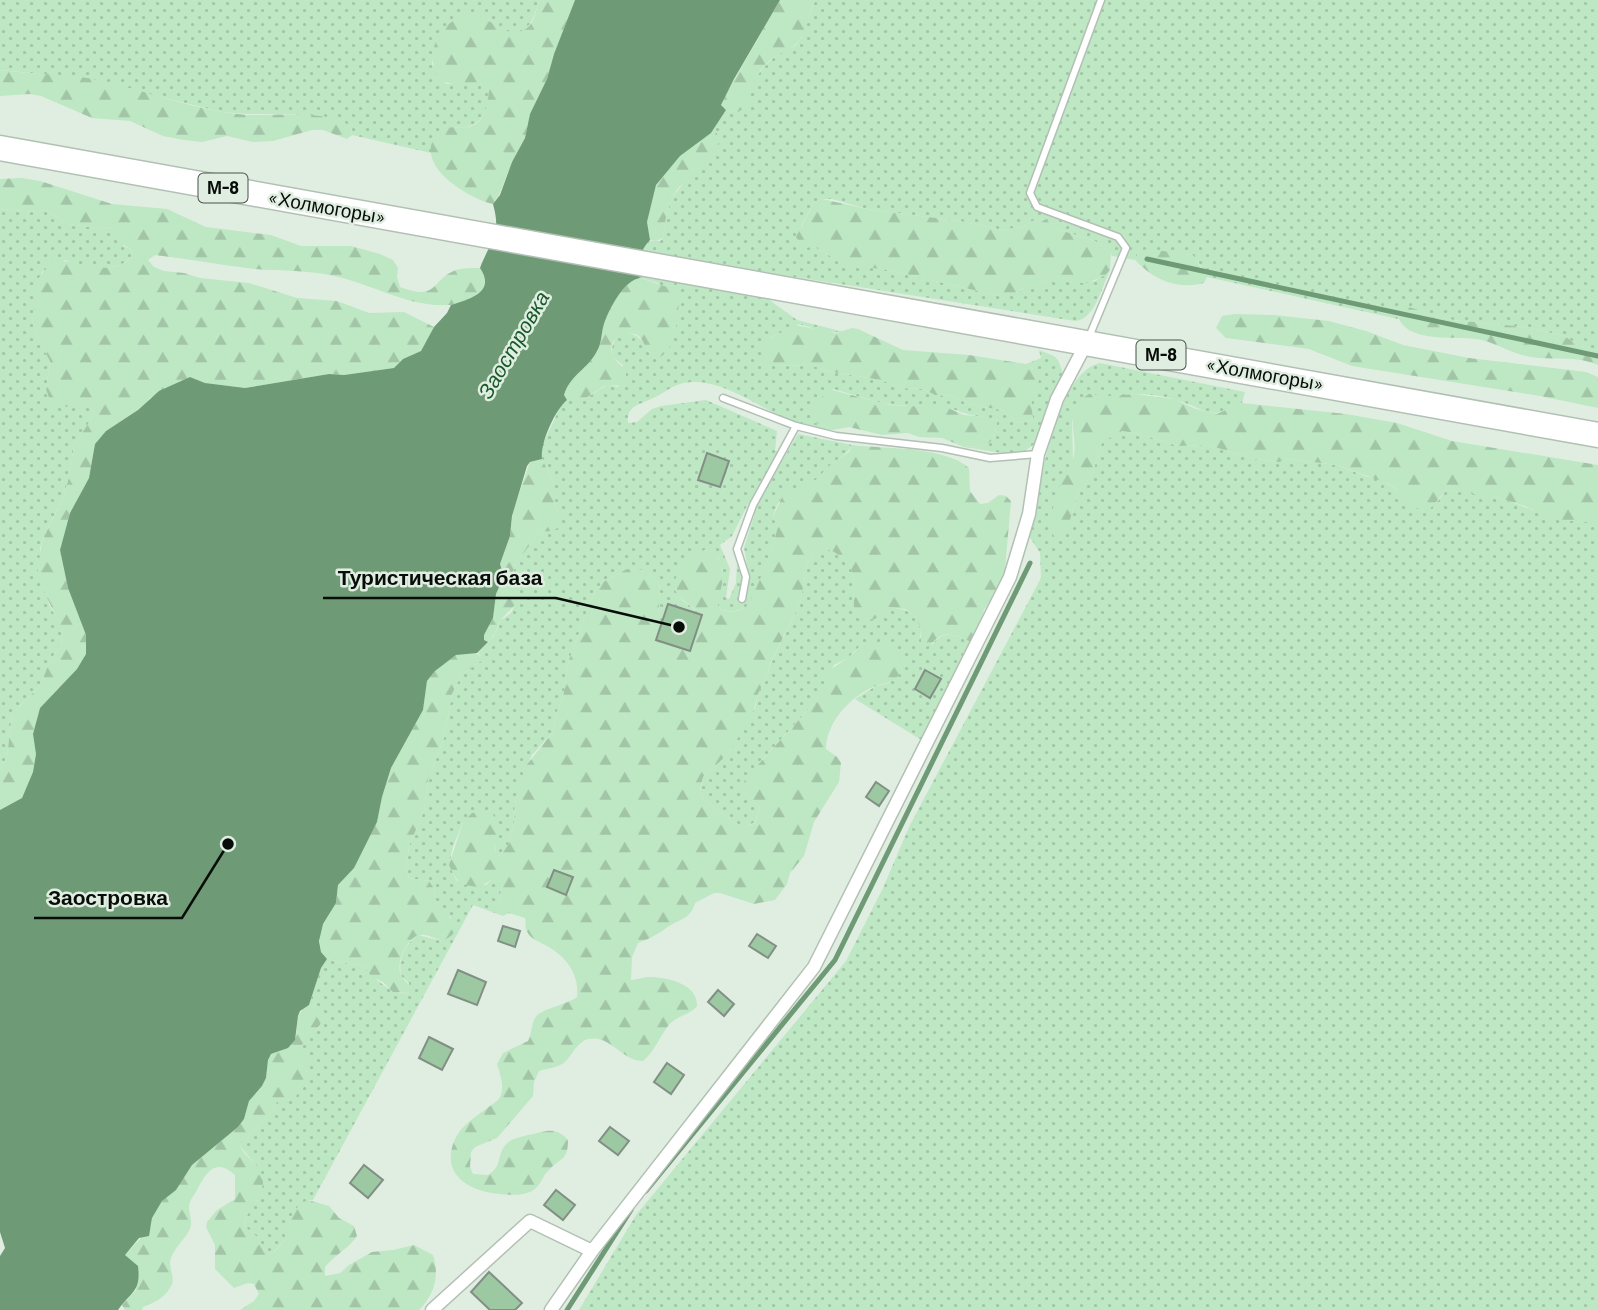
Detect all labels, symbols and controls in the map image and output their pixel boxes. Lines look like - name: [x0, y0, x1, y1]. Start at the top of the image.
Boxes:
- road number: М-8: [198, 174, 248, 202]
- street label: «Холмогоры»: [266, 185, 388, 228]
- water label: Заостровка: [472, 286, 554, 402]
- road number: М-8: [1136, 340, 1186, 370]
- street label: «Холмогоры»: [1204, 352, 1326, 395]
- callout: Туристическая база: [323, 556, 556, 598]
- text: Туристическая база: [338, 564, 543, 589]
- callout: Заостровка: [34, 876, 182, 918]
- text: Заостровка: [48, 884, 168, 909]

